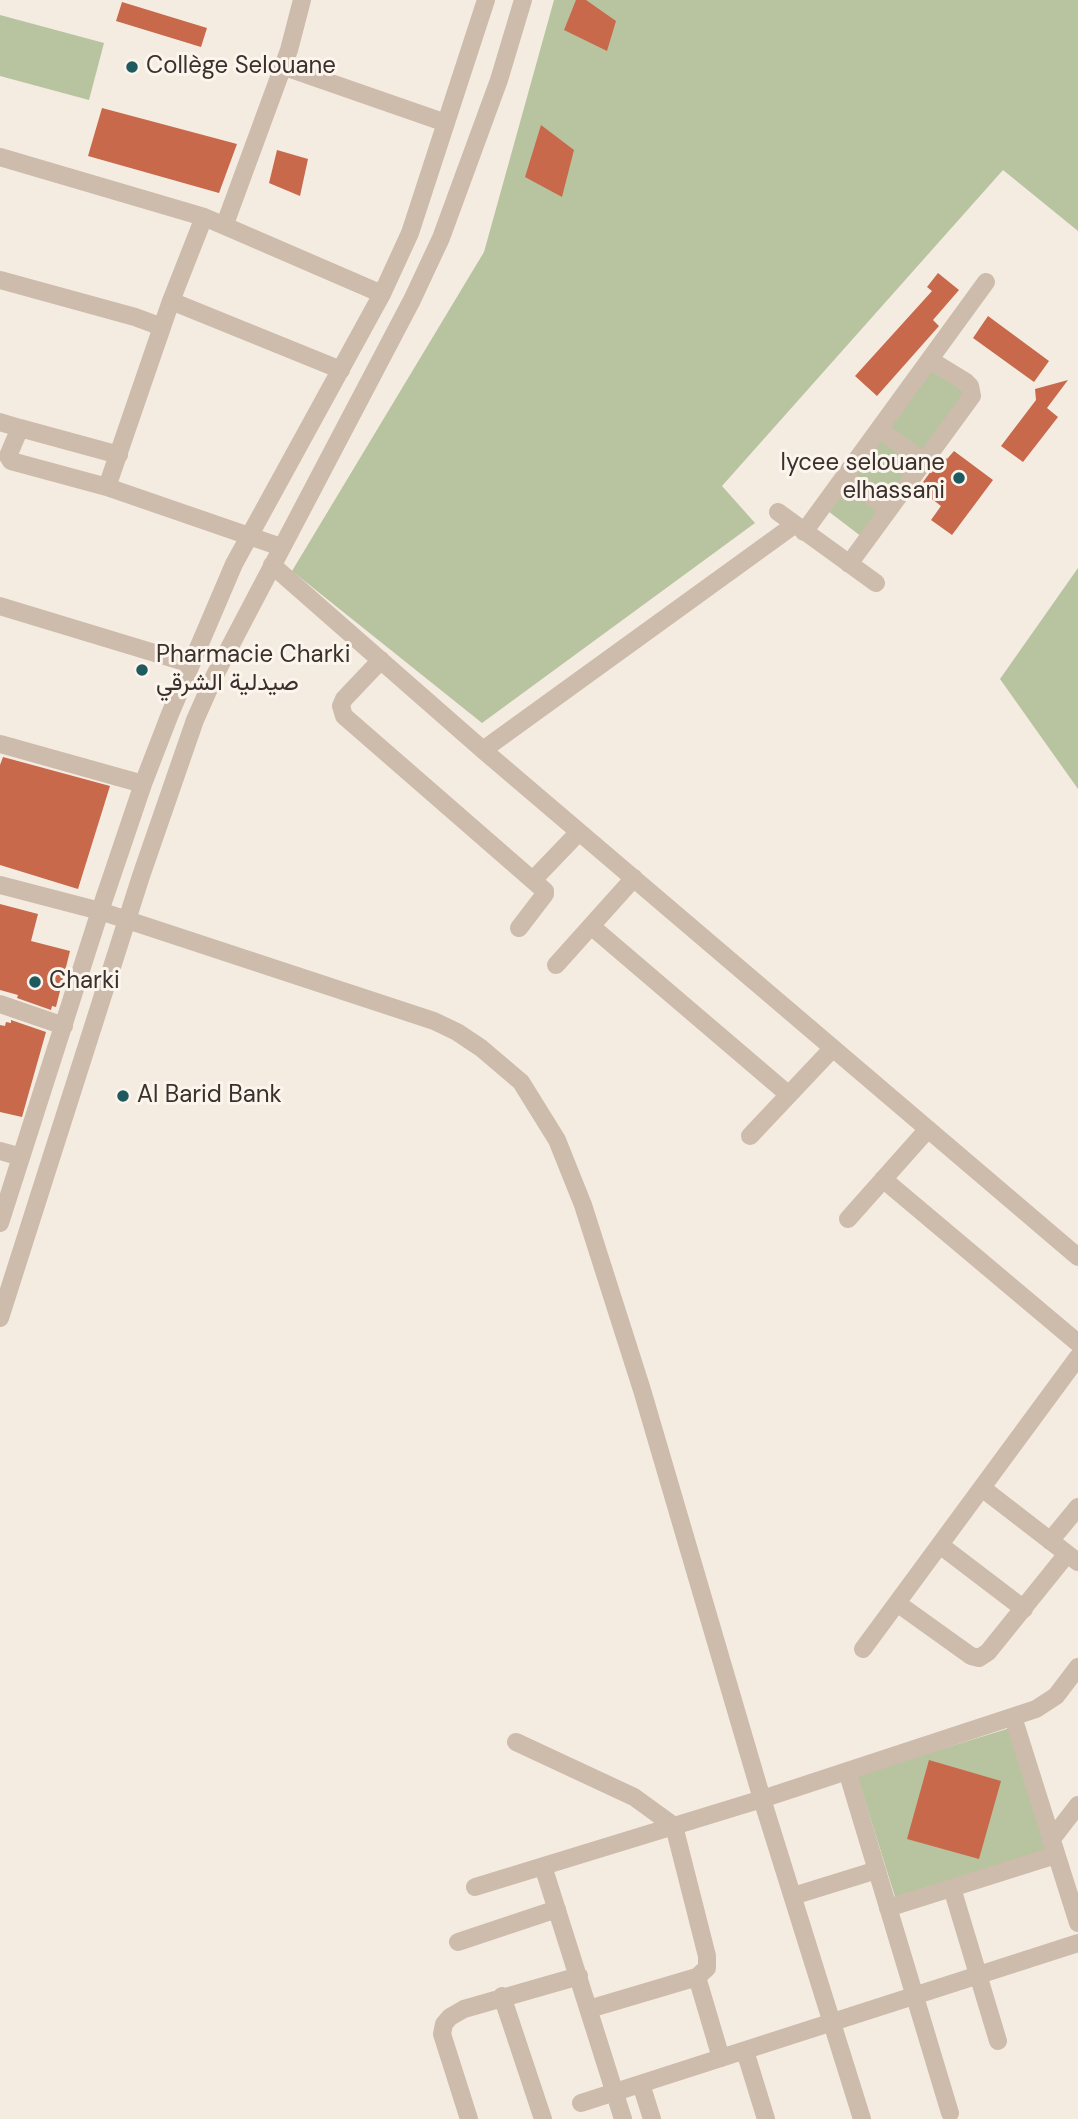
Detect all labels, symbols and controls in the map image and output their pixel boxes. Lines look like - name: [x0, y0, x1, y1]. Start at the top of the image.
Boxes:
- place label: Collège Selouane: [146, 53, 336, 81]
- marker: Collège Selouane: [124, 59, 140, 75]
- place label: lycee selouane elhassani: [781, 450, 945, 506]
- marker: lycee selouane elhassani: [951, 470, 967, 486]
- place label: Pharmacie Charki صيدلية الشرقي: [156, 642, 350, 698]
- marker: Pharmacie Charki صيدلية الشرقي: [134, 662, 150, 678]
- place label: Charki: [49, 968, 120, 996]
- marker: Charki: [27, 974, 43, 990]
- place label: Al Barid Bank: [137, 1082, 282, 1110]
- marker: Al Barid Bank: [115, 1088, 131, 1104]

